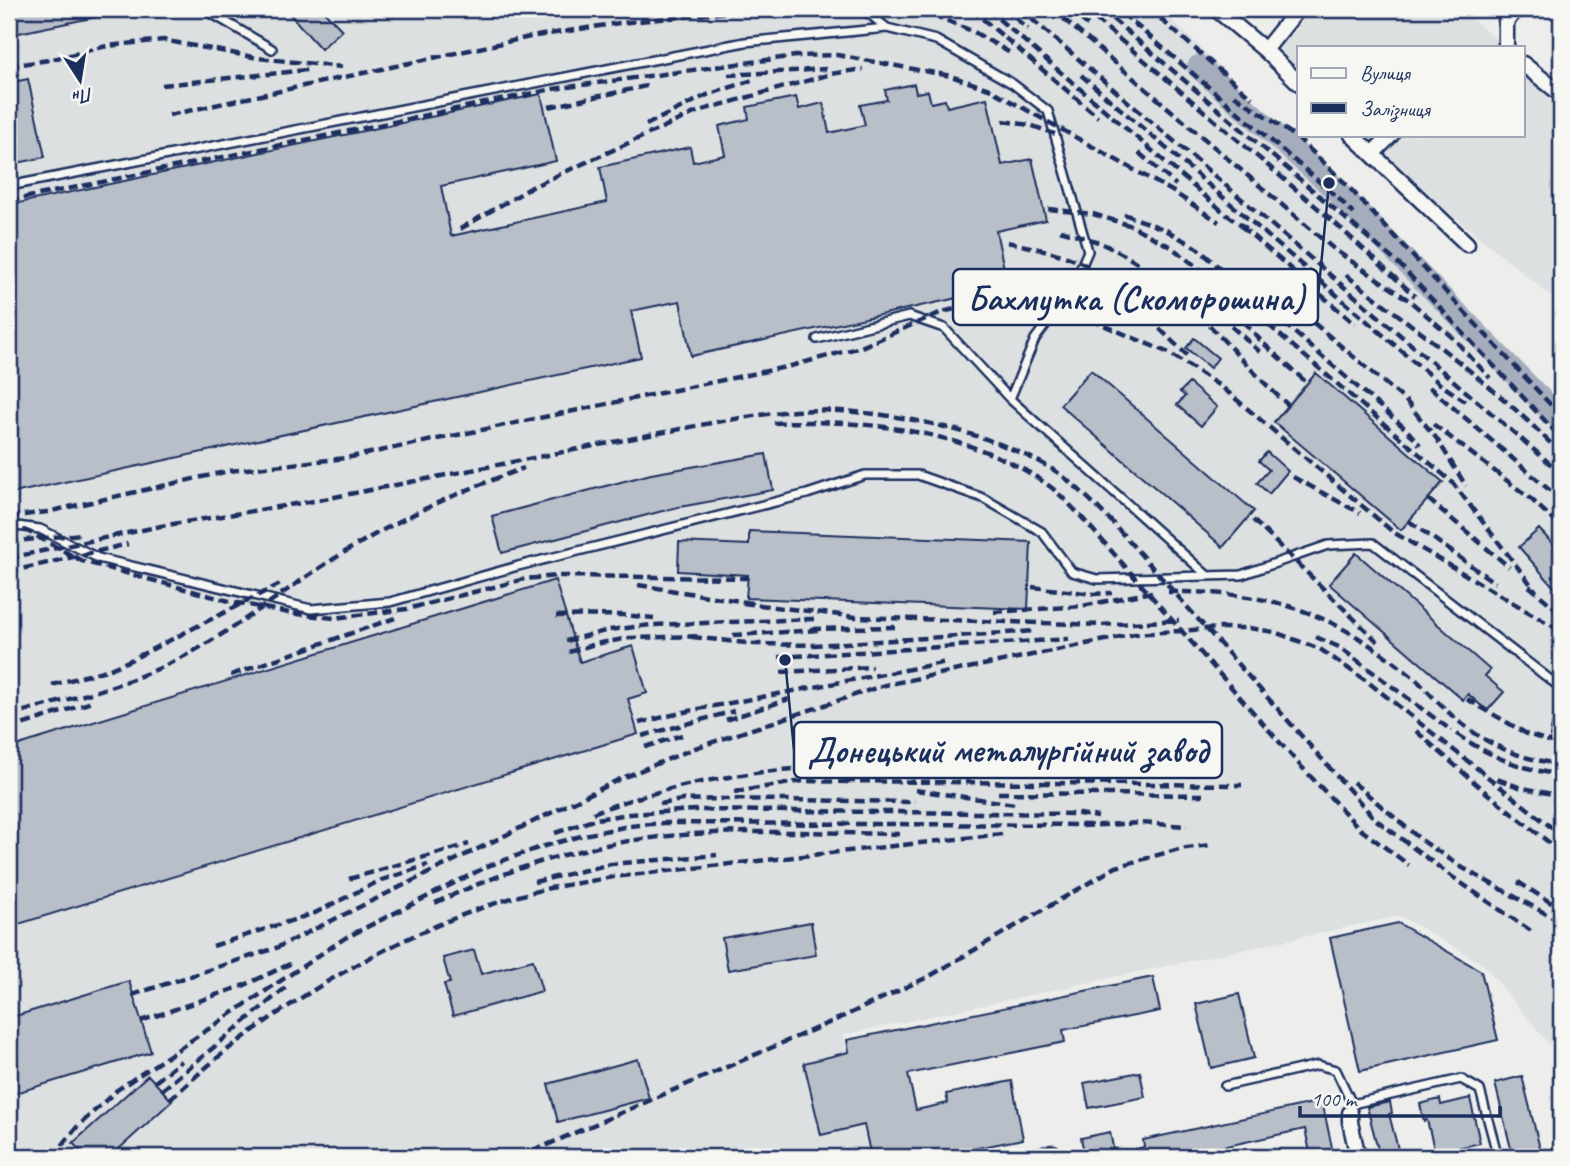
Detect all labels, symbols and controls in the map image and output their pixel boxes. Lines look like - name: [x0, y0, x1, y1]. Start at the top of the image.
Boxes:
- north arrow: [46, 46, 116, 116]
- legend: [1297, 46, 1524, 136]
- text: Вулиця: [1360, 60, 1411, 86]
- text: Пн: [70, 82, 96, 110]
- text: Залізниця: [1360, 96, 1431, 123]
- callout: Бахмутка (Скоморошина): [953, 269, 1318, 325]
- text: Бахмутка (Скоморошина): [968, 276, 1307, 321]
- callout: Донецький металургійний завод: [794, 722, 1222, 778]
- text: Донецький металургійний завод: [808, 728, 1211, 773]
- scale bar: [1300, 1075, 1500, 1119]
- text: 100 m: [1311, 1086, 1358, 1112]

